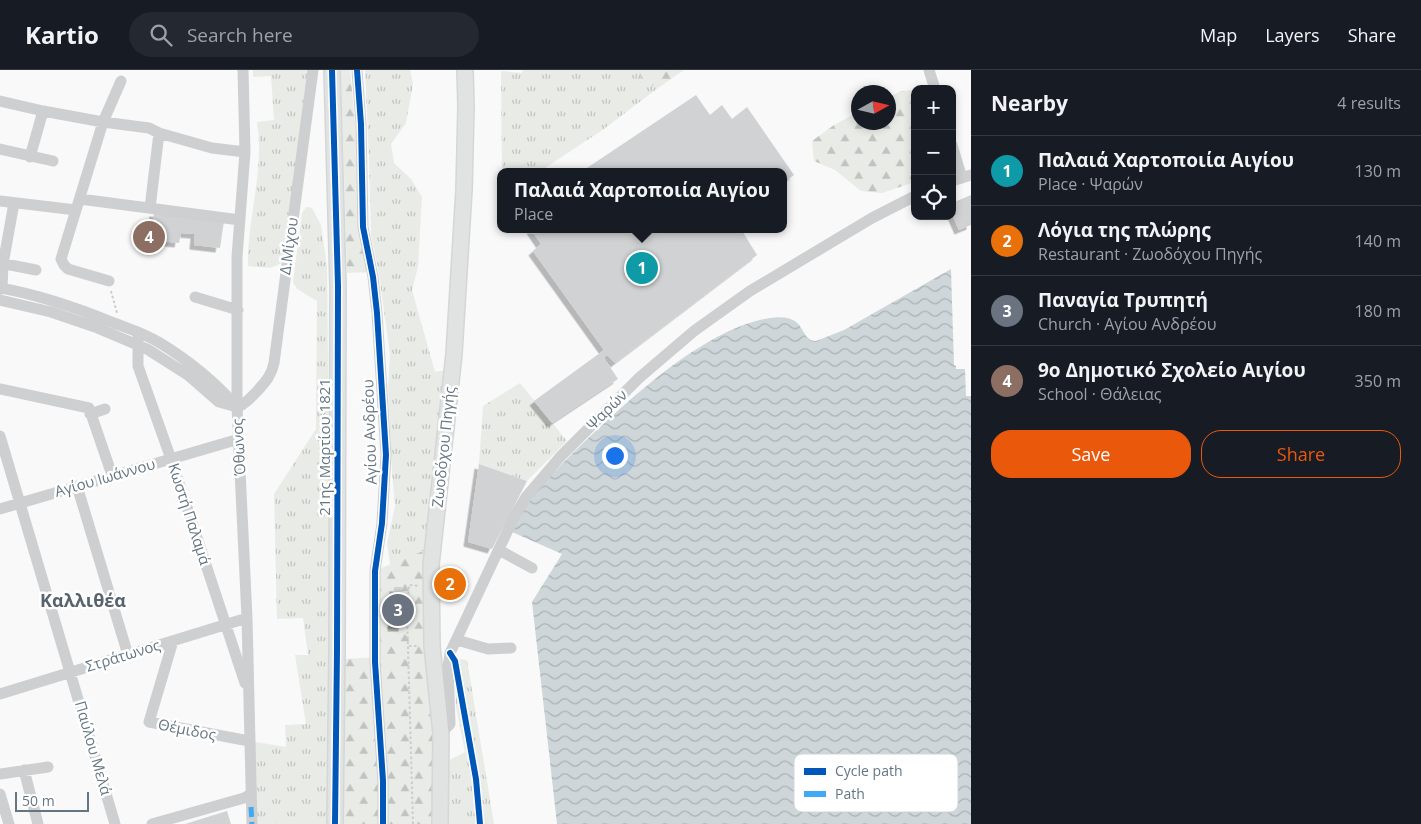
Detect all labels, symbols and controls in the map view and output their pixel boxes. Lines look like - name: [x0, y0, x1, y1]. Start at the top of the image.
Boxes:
- search box: [129, 12, 479, 57]
- text: Kartio: [25, 18, 99, 51]
- icon: search: [147, 21, 175, 49]
- text: Search here: [187, 22, 293, 48]
- text: Map: [1200, 23, 1237, 47]
- text: Layers: [1265, 23, 1320, 47]
- text: Share: [1348, 23, 1396, 47]
- north arrow: [851, 85, 896, 130]
- map controls: [911, 85, 956, 220]
- button: +: [911, 85, 956, 130]
- text: Nearby: [991, 89, 1068, 117]
- text: 4 results: [1337, 92, 1401, 114]
- button: −: [911, 130, 956, 175]
- text: Παλαιά Χαρτοποιία Αιγίου: [1038, 147, 1294, 173]
- text: 1: [1002, 160, 1012, 182]
- text: 130 m: [1355, 160, 1401, 182]
- popup: [497, 168, 787, 233]
- text: Place · Ψαρών: [1038, 173, 1143, 195]
- button: locate: [911, 175, 956, 220]
- text: Παλαιά Χαρτοποιία Αιγίου: [514, 177, 770, 203]
- text: Place: [514, 203, 553, 225]
- street label: Δ.Μίχου: [274, 216, 302, 276]
- text: Λόγια της πλώρης: [1038, 217, 1211, 243]
- pin: 4: [133, 218, 165, 256]
- text: 2: [1002, 230, 1012, 252]
- text: 140 m: [1355, 230, 1401, 252]
- text: Restaurant · Ζωοδόχου Πηγής: [1038, 243, 1262, 265]
- pin: 1: [626, 249, 658, 287]
- text: Παναγία Τρυπητή: [1038, 287, 1208, 313]
- text: 3: [1002, 300, 1012, 322]
- text: 180 m: [1355, 300, 1401, 322]
- text: Church · Αγίου Ανδρέου: [1038, 313, 1217, 335]
- text: 9ο Δημοτικό Σχολείο Αιγίου: [1038, 357, 1306, 383]
- text: 4: [1002, 370, 1012, 392]
- text: 350 m: [1355, 370, 1401, 392]
- street label: 21ης Μαρτίου 1821: [314, 378, 334, 516]
- street label: Αγίου Ανδρέου: [357, 379, 381, 485]
- text: School · Θάλειας: [1038, 383, 1161, 405]
- street label: Ζωοδόχου Πηγής: [427, 385, 459, 508]
- street label: Ψαρών: [582, 385, 631, 434]
- street label: Όθωνος: [227, 418, 250, 477]
- button: Save: [991, 430, 1191, 478]
- button: Share: [1201, 430, 1401, 478]
- your location: [602, 443, 628, 469]
- street label: Αγίου Ιωάννου: [52, 453, 157, 501]
- street label: Κωστή Παλαμά: [164, 460, 216, 567]
- pin: 2: [434, 565, 466, 603]
- district label: Καλλιθέα: [40, 588, 126, 612]
- pin: 3: [382, 591, 414, 629]
- street label: Στράτωνος: [83, 634, 162, 676]
- street label: Παύλου Μελά: [71, 698, 117, 797]
- street label: Θέμιδος: [157, 714, 218, 744]
- legend: [794, 754, 958, 812]
- text: Cycle path: [835, 761, 903, 780]
- text: Path: [835, 784, 865, 803]
- scale bar: [15, 789, 89, 812]
- text: 50 m: [22, 791, 55, 810]

